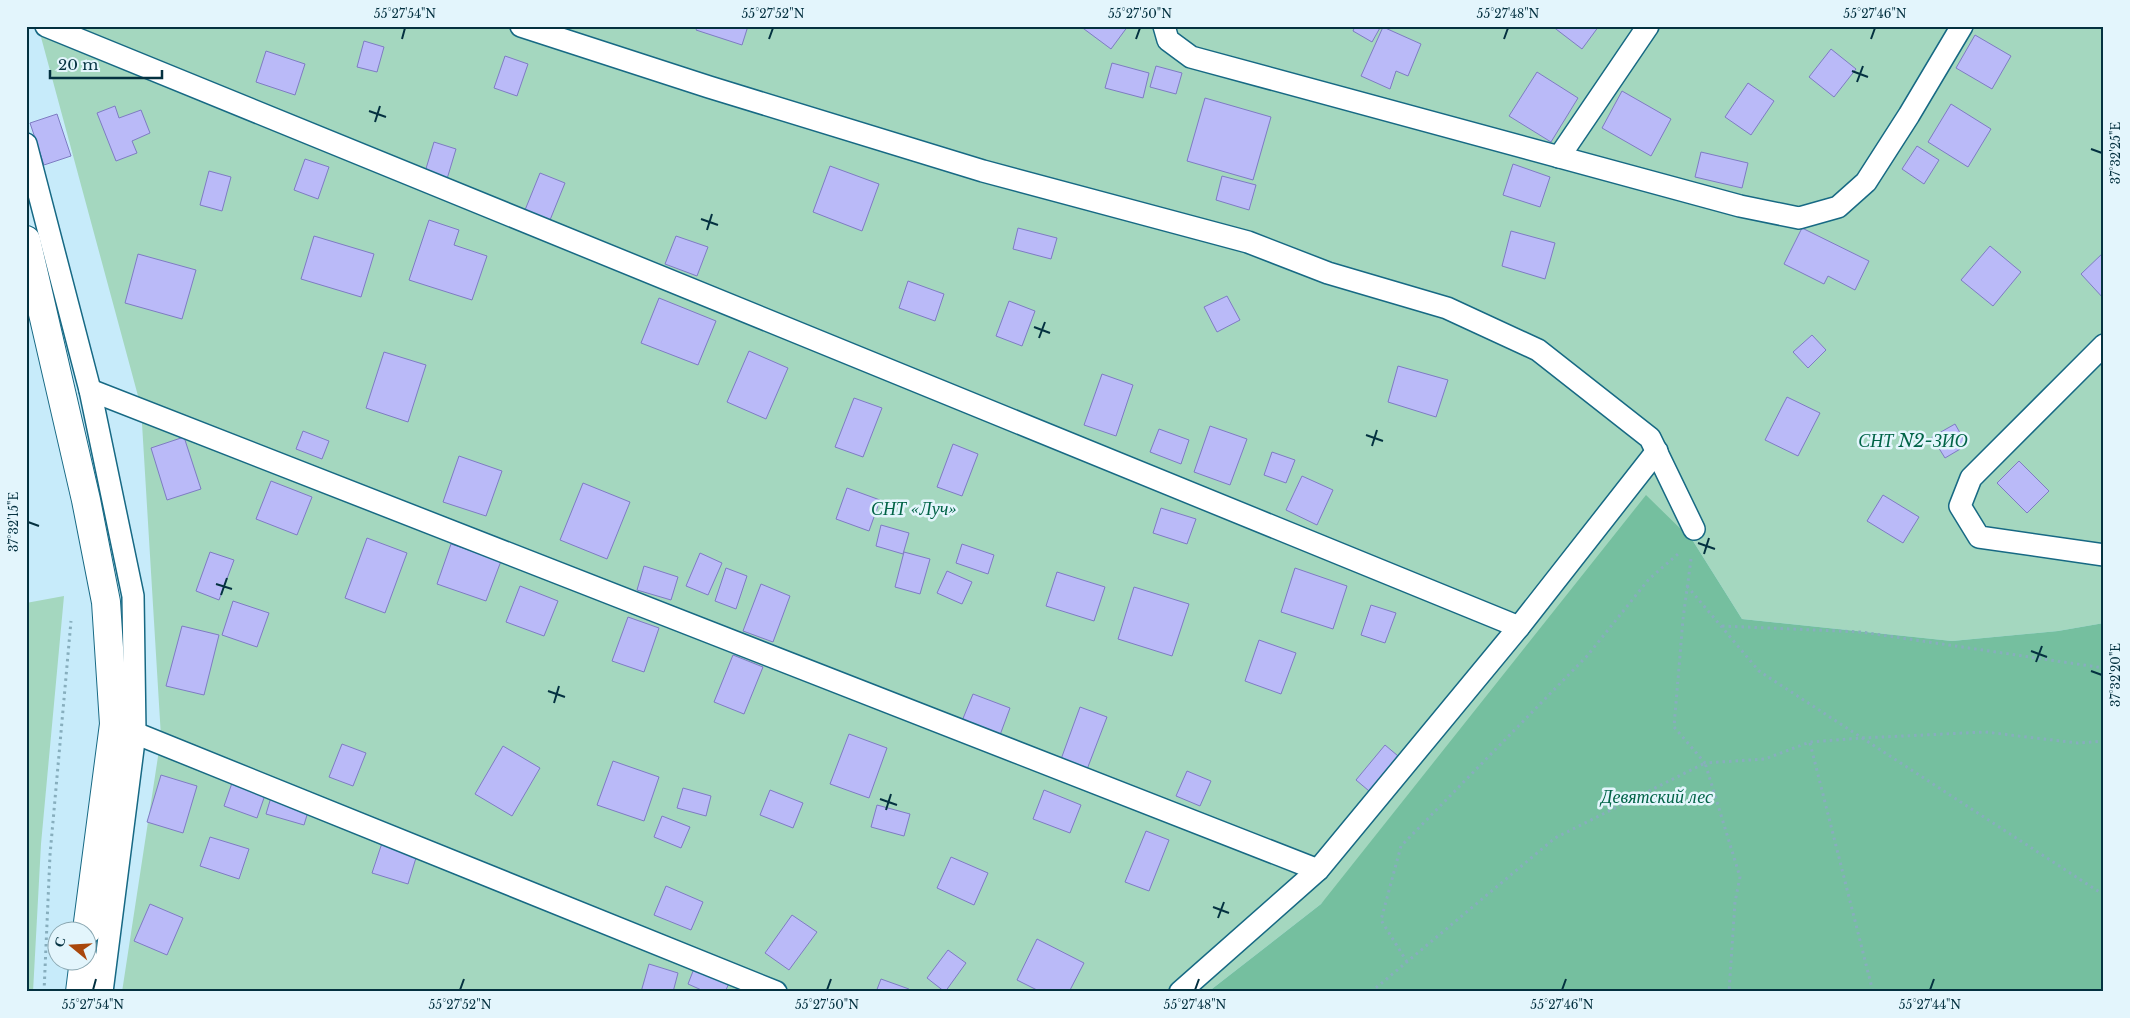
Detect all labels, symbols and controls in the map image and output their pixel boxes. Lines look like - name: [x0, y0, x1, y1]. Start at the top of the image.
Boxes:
- text: 55°27'54"N: [374, 6, 436, 21]
- text: 55°27'52"N: [742, 6, 805, 21]
- text: 55°27'50"N: [1108, 6, 1172, 21]
- text: 55°27'48"N: [1477, 6, 1540, 21]
- text: 55°27'46"N: [1843, 6, 1907, 21]
- scale bar: [50, 48, 162, 80]
- text: 20 m: [58, 55, 98, 74]
- text: 37°32'25"E: [2108, 122, 2123, 184]
- park label: СНТ N2-ЗИО: [1858, 430, 1968, 452]
- text: 37°32'15"E: [6, 492, 21, 552]
- park label: СНТ «Луч»: [871, 498, 957, 520]
- text: 37°32'20"E: [2108, 643, 2123, 707]
- park label: Девятский лес: [1599, 786, 1713, 808]
- north arrow: [48, 920, 98, 970]
- text: С: [50, 934, 70, 950]
- text: 55°27'54"N: [62, 997, 124, 1012]
- text: 55°27'52"N: [429, 997, 492, 1012]
- text: 55°27'50"N: [795, 997, 859, 1012]
- text: 55°27'48"N: [1164, 997, 1227, 1012]
- text: 55°27'46"N: [1530, 997, 1594, 1012]
- text: 55°27'44"N: [1899, 997, 1961, 1012]

